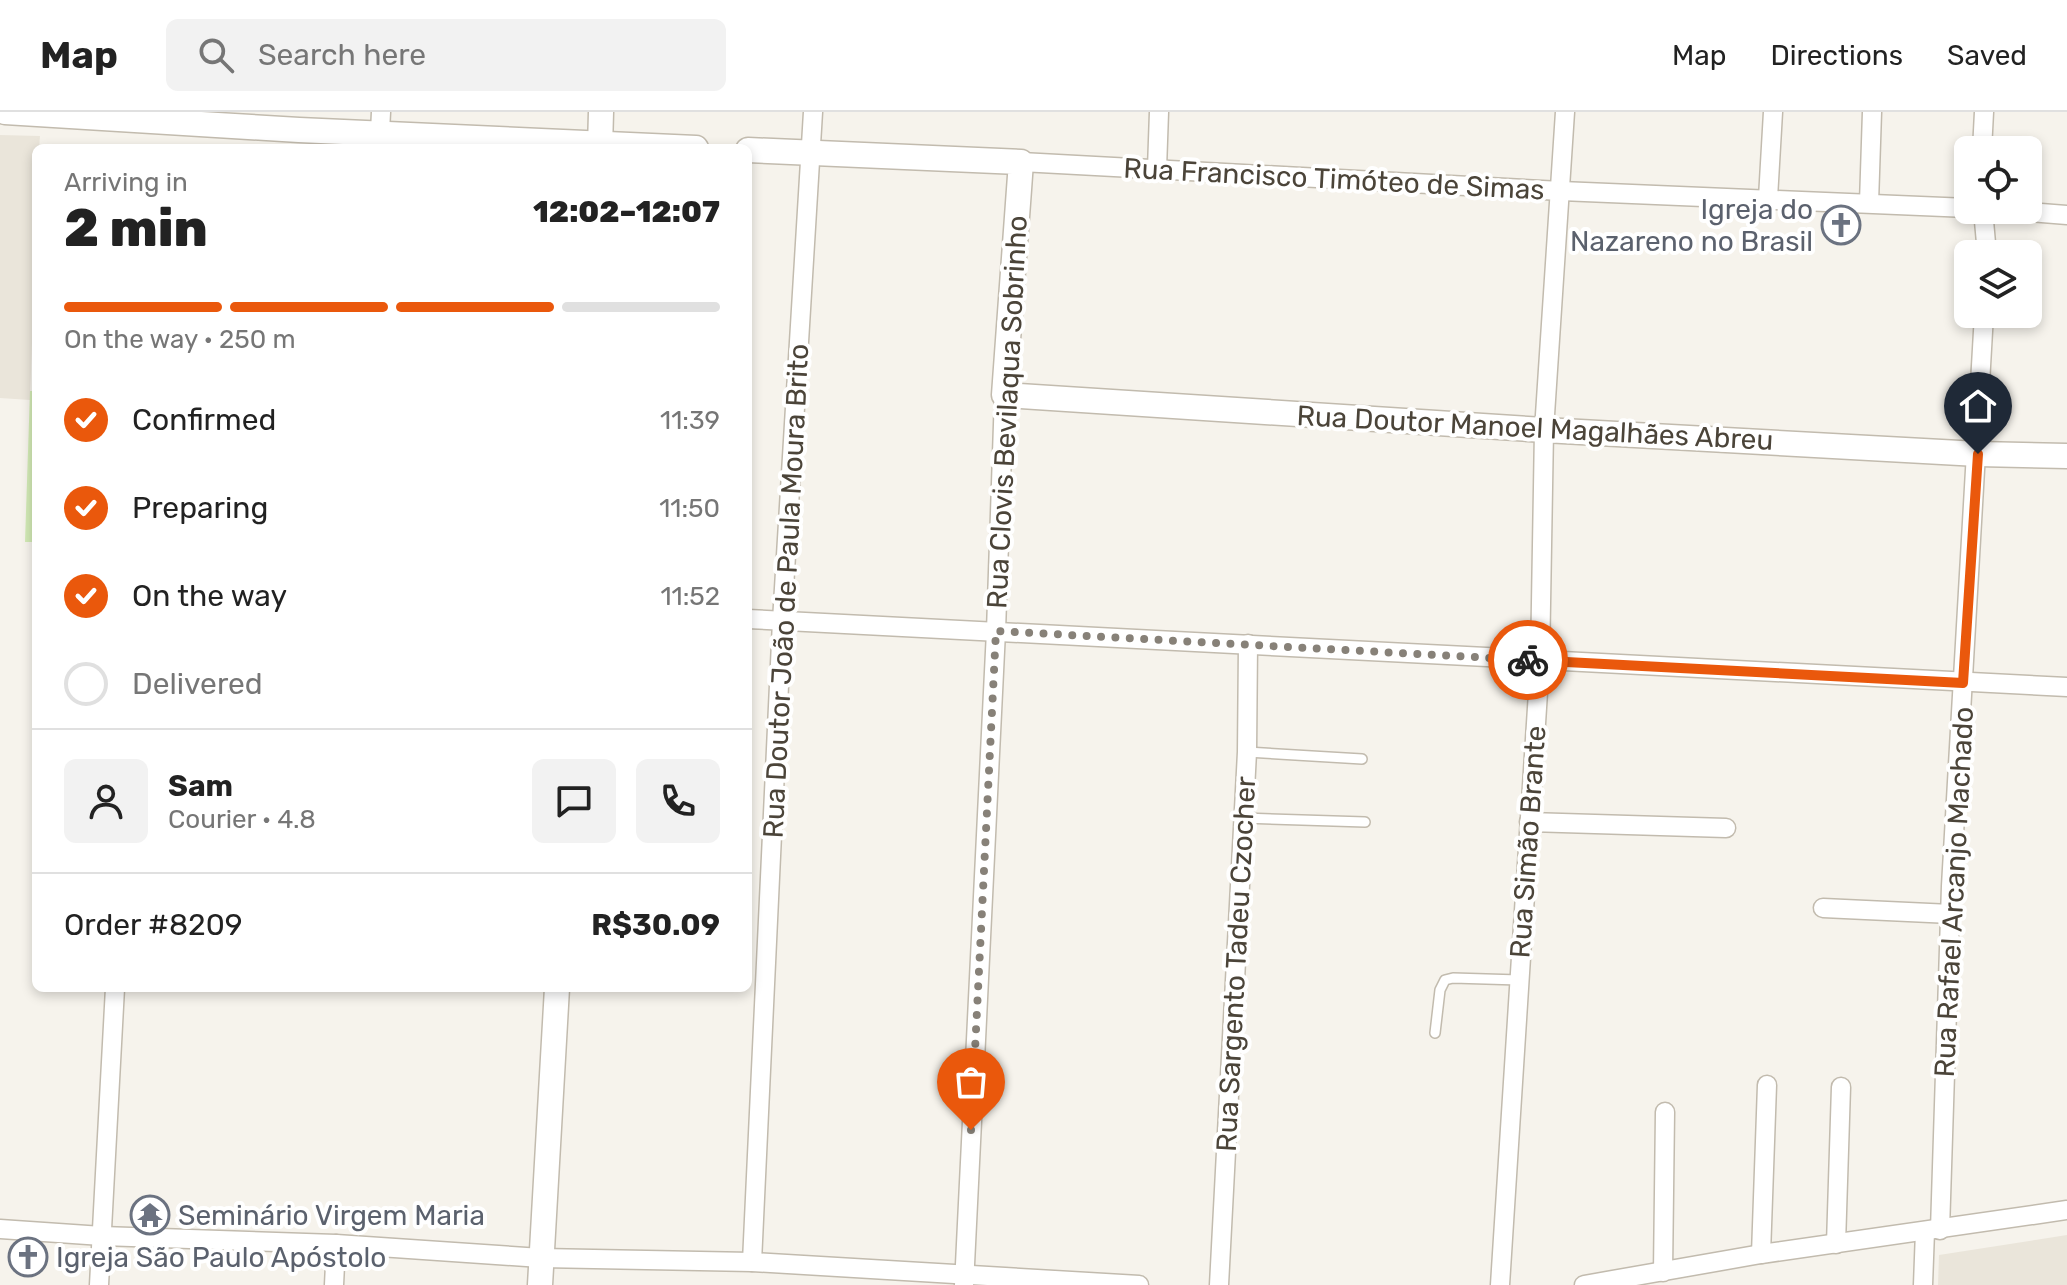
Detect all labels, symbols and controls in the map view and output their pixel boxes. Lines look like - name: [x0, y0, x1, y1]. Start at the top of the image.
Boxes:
- search box: [166, 19, 726, 91]
- text: Map: [40, 32, 118, 78]
- icon: search: [194, 33, 238, 77]
- text: Search here: [258, 37, 426, 73]
- text: Map: [1672, 39, 1726, 72]
- text: Directions: [1770, 39, 1903, 72]
- text: Saved: [1947, 39, 2027, 72]
- map controls: [1954, 136, 2042, 328]
- button: locate: [1954, 136, 2042, 224]
- street label: Rua Francisco Timóteo de Simas: [1123, 151, 1545, 207]
- text: Arriving in: [64, 167, 188, 198]
- place label: Igreja do Nazareno no Brasil: [1570, 193, 1813, 258]
- text: 12:02–12:07: [533, 194, 720, 230]
- text: 2 min: [64, 197, 208, 259]
- church icon: Igreja do Nazareno no Brasil: [1820, 204, 1862, 246]
- street label: Rua Clovis Bevilaqua Sobrinho: [980, 214, 1034, 610]
- button: layers: [1954, 240, 2042, 328]
- text: On the way · 250 m: [64, 324, 296, 355]
- street label: Rua Doutor João de Paula Moura Brito: [757, 343, 815, 839]
- pin: [1944, 372, 2012, 454]
- icon: home: [1956, 384, 2000, 428]
- icon: check: [64, 398, 108, 442]
- street label: Rua Doutor Manoel Magalhães Abreu: [1296, 399, 1774, 457]
- text: Confirmed: [132, 402, 276, 438]
- text: 11:39: [660, 405, 720, 436]
- icon: check: [64, 486, 108, 530]
- text: Preparing: [132, 490, 268, 526]
- text: 11:50: [659, 493, 720, 524]
- icon: check: [64, 574, 108, 618]
- text: On the way: [132, 578, 287, 614]
- text: 11:52: [660, 581, 720, 612]
- courier: [1488, 620, 1568, 700]
- icon: bike: [1506, 638, 1550, 682]
- text: Delivered: [132, 666, 263, 702]
- street label: Rua Rafael Arcanjo Machado: [1928, 706, 1980, 1078]
- street label: Rua Simão Brante: [1503, 725, 1553, 959]
- button: person: [64, 759, 148, 843]
- button: chat: [532, 759, 616, 843]
- button: phone: [636, 759, 720, 843]
- text: Sam: [168, 768, 233, 804]
- street label: Rua Sargento Tadeu Czocher: [1210, 775, 1262, 1153]
- text: Courier · 4.8: [168, 804, 316, 835]
- text: Order #8209: [64, 907, 243, 943]
- text: R$30.09: [591, 907, 720, 943]
- pin: [937, 1048, 1005, 1130]
- icon: bag: [949, 1060, 993, 1104]
- temple icon: Seminário Virgem Maria: [129, 1194, 171, 1236]
- place label: Seminário Virgem Maria: [178, 1199, 485, 1232]
- church icon: Igreja São Paulo Apóstolo: [7, 1236, 49, 1278]
- place label: Igreja São Paulo Apóstolo: [56, 1241, 386, 1274]

